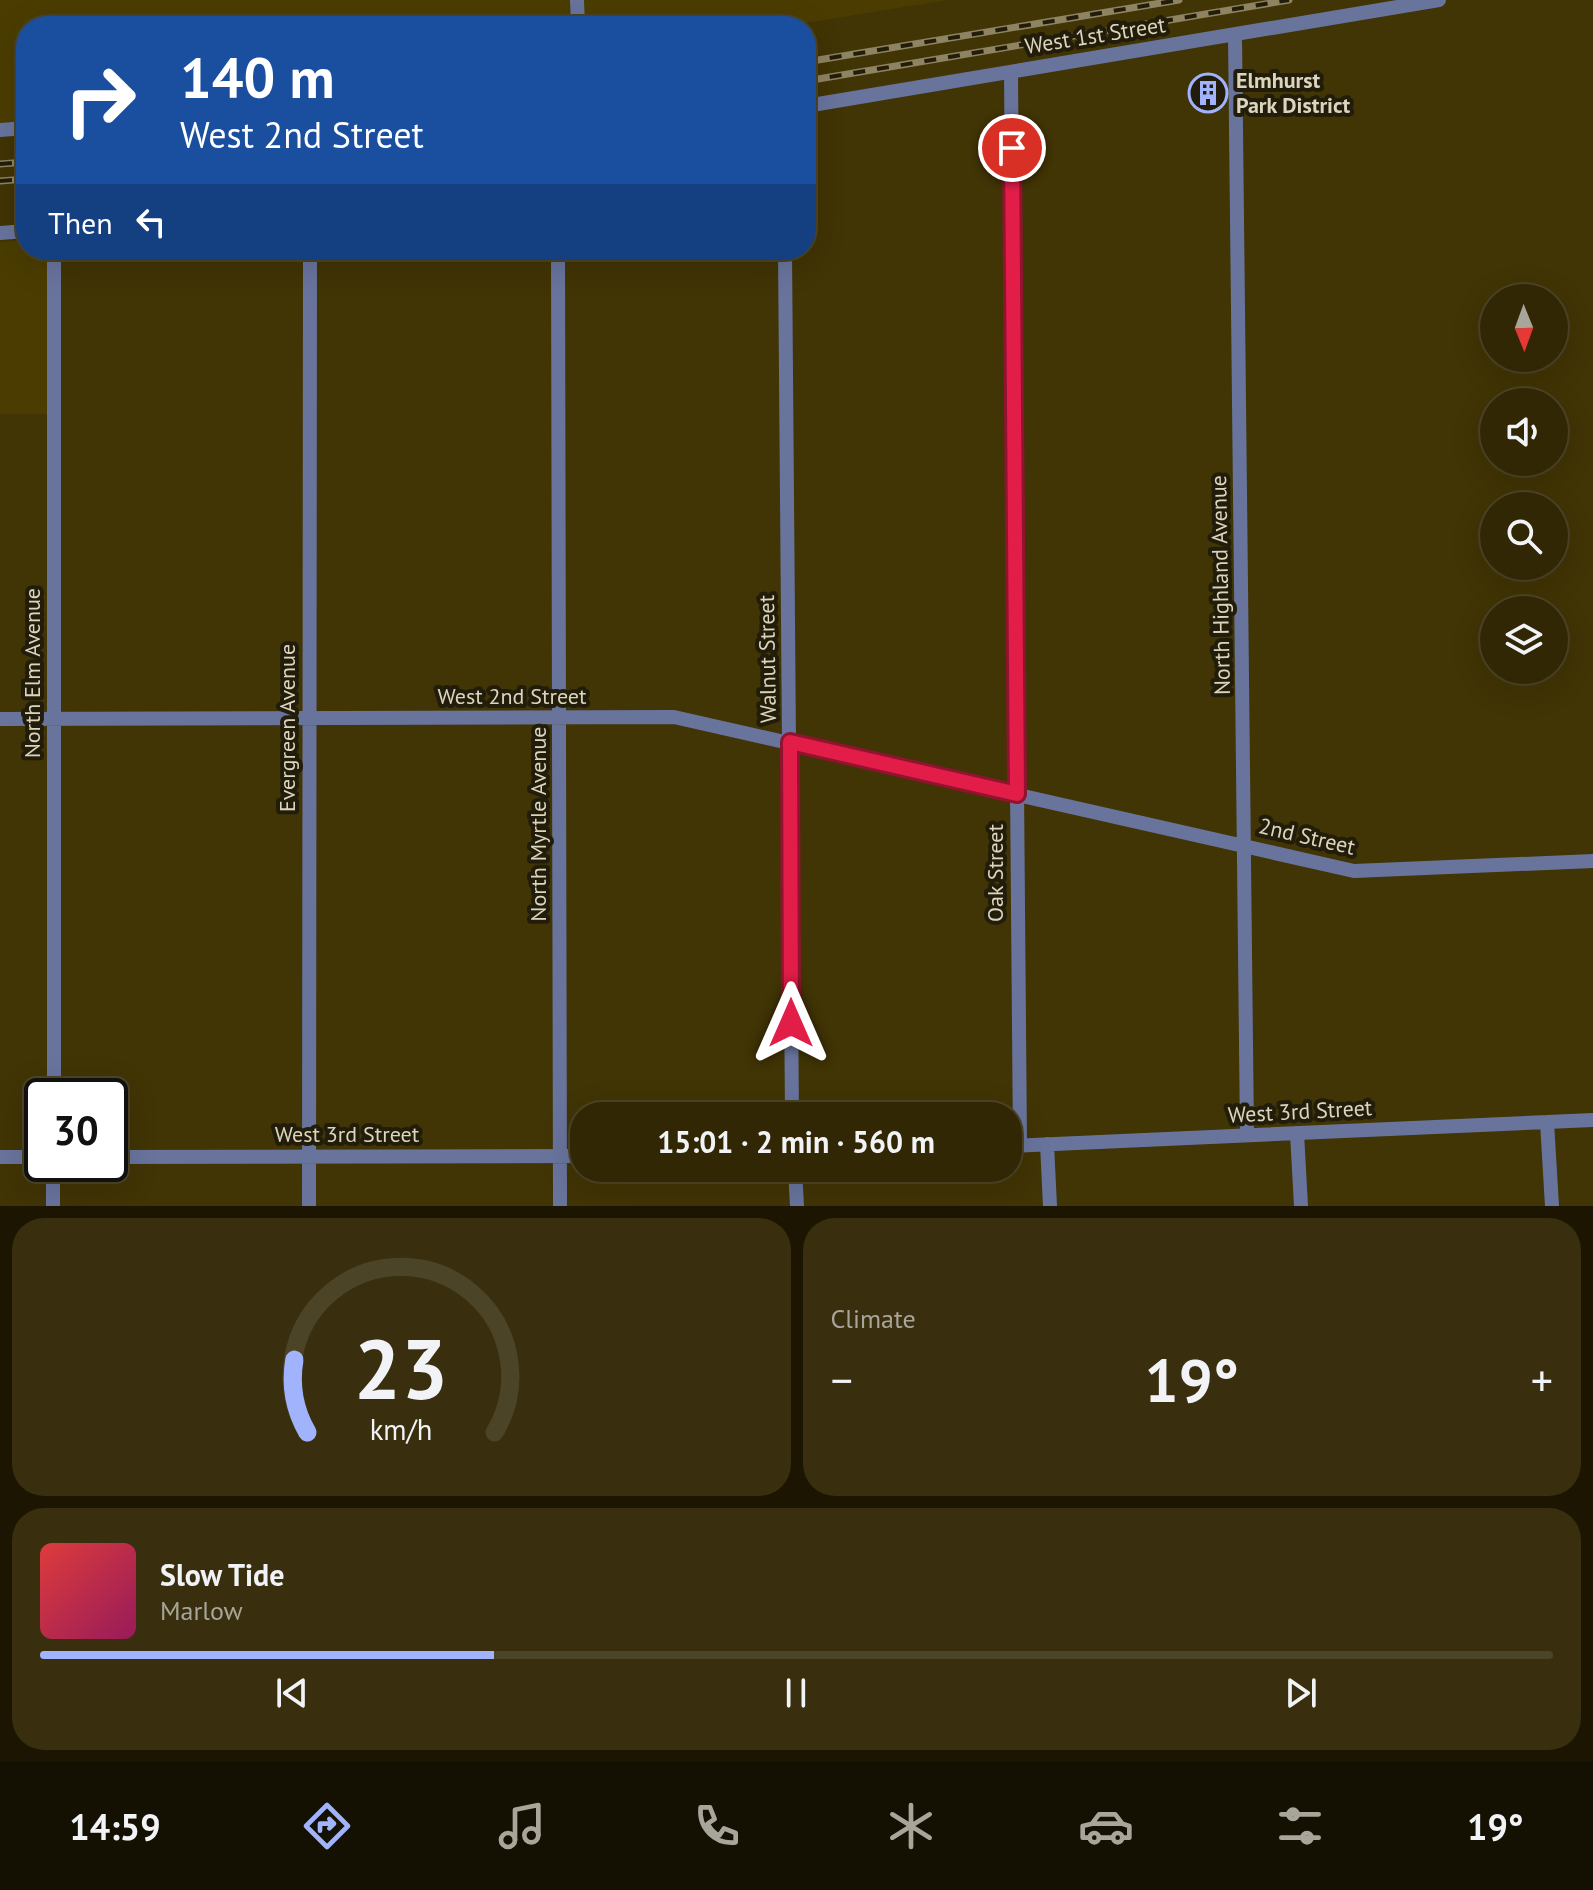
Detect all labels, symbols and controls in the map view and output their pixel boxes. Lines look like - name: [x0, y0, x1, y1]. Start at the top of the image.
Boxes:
- street label: West 1st Street: [1023, 10, 1168, 60]
- text: 140 m: [180, 41, 335, 113]
- icon: right: [48, 48, 152, 152]
- place label: Elmhurst Park District: [1236, 66, 1351, 119]
- building icon: Elmhurst Park District: [1187, 72, 1229, 114]
- text: West 2nd Street: [180, 111, 424, 158]
- pin: [978, 114, 1046, 182]
- icon: arrive: [990, 126, 1034, 170]
- icon: left: [129, 200, 173, 244]
- text: Then: [48, 203, 113, 242]
- north arrow: [1480, 284, 1568, 372]
- map controls: [1480, 284, 1568, 684]
- button: sound: [1480, 388, 1568, 476]
- street label: North Highland Avenue: [1204, 475, 1236, 695]
- button: search: [1480, 492, 1568, 580]
- street label: North Elm Avenue: [18, 588, 46, 758]
- street label: Walnut Street: [752, 594, 782, 723]
- button: layers: [1480, 596, 1568, 684]
- street label: Evergreen Avenue: [273, 644, 301, 812]
- street label: West 2nd Street: [438, 682, 587, 710]
- street label: North Myrtle Avenue: [524, 727, 552, 921]
- street label: 2nd Street: [1256, 811, 1358, 861]
- street label: Oak Street: [981, 824, 1009, 922]
- position arrow: [749, 981, 833, 1065]
- speed limit sign: 30: [24, 1078, 128, 1182]
- street label: West 3rd Street: [1227, 1093, 1373, 1129]
- street label: West 3rd Street: [275, 1120, 420, 1148]
- text: 15:01 · 2 min · 560 m: [657, 1122, 935, 1161]
- text: Climate: [831, 1302, 916, 1335]
- text: 23: [354, 1314, 448, 1422]
- text: 19°: [1145, 1341, 1239, 1419]
- text: −: [831, 1351, 853, 1408]
- text: +: [1531, 1351, 1553, 1408]
- text: km/h: [370, 1411, 433, 1448]
- text: Slow Tide: [160, 1555, 285, 1594]
- text: Marlow: [160, 1594, 243, 1627]
- icon: previous: [270, 1671, 314, 1715]
- icon: pause: [774, 1671, 818, 1715]
- icon: next: [1279, 1671, 1323, 1715]
- icon: directions: [299, 1798, 355, 1854]
- icon: music: [494, 1798, 550, 1854]
- icon: phone: [689, 1798, 745, 1854]
- icon: climate: [883, 1798, 939, 1854]
- icon: car: [1078, 1798, 1134, 1854]
- icon: filters: [1272, 1798, 1328, 1854]
- text: 14:59: [69, 1803, 161, 1850]
- text: 19°: [1467, 1803, 1524, 1850]

